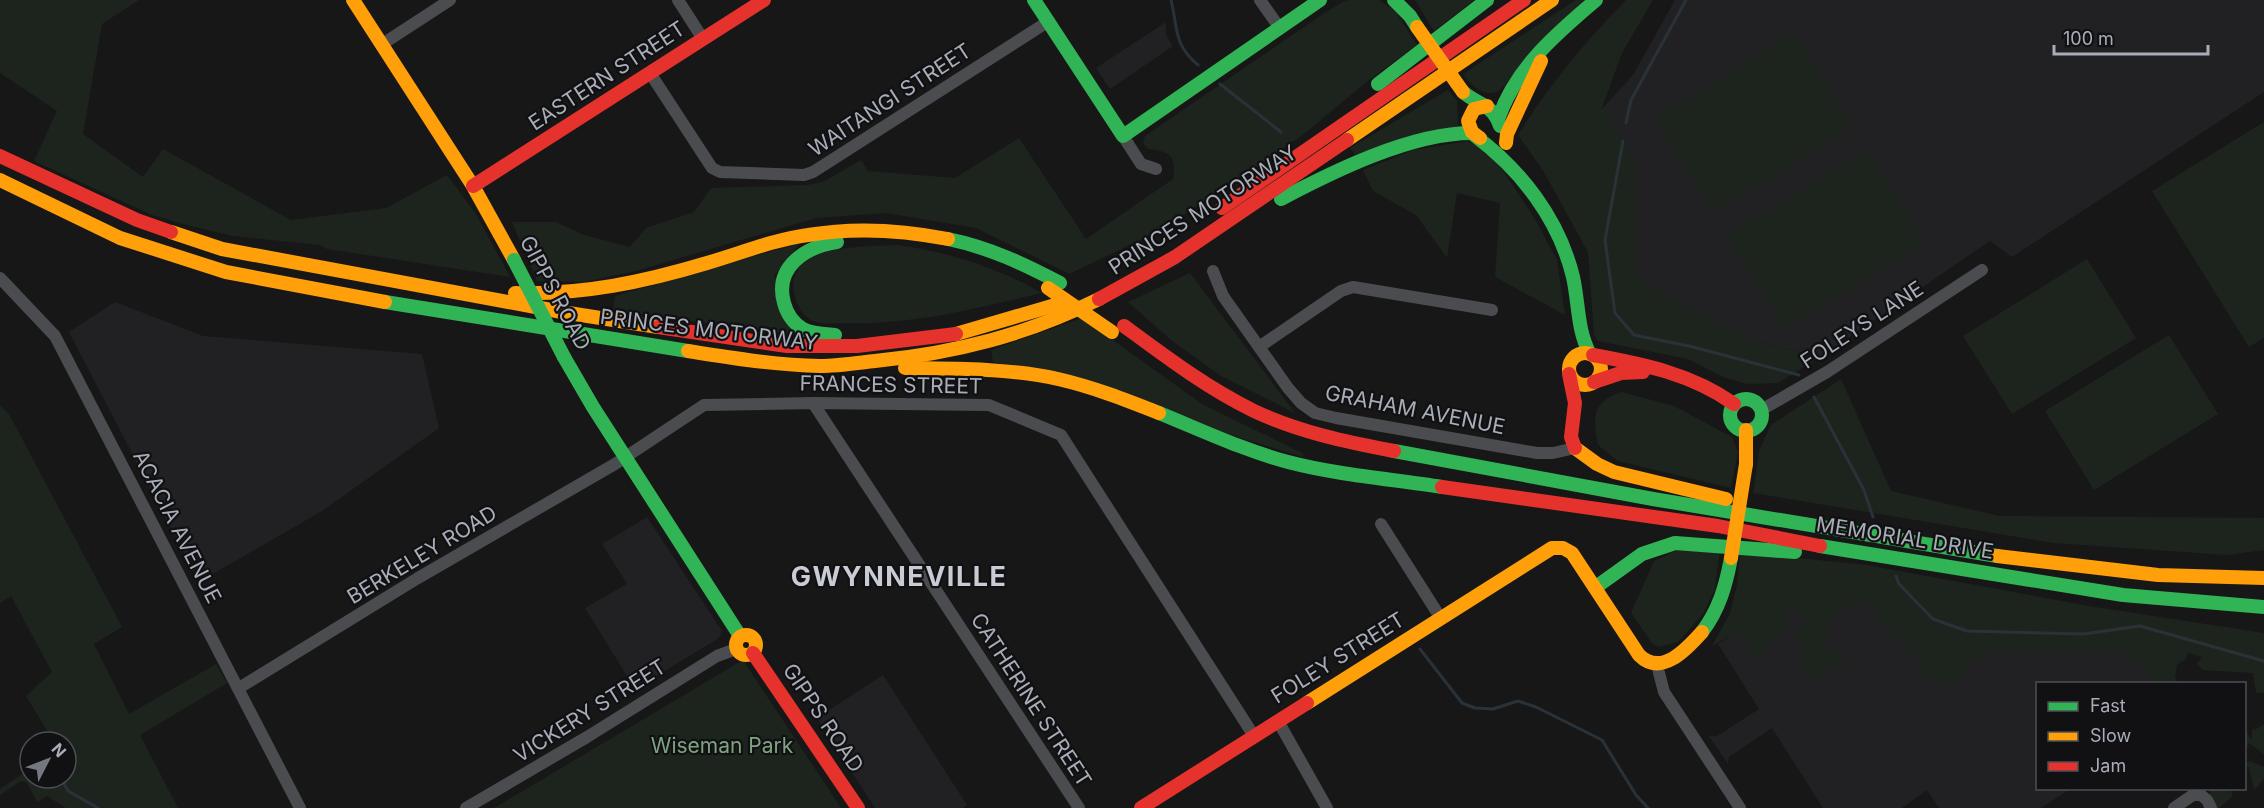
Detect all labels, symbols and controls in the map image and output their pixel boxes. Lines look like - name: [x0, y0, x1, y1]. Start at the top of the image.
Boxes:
- street label: EASTERN STREET: [524, 16, 690, 135]
- scale bar: [2054, 18, 2208, 56]
- text: 100 m: [2063, 28, 2114, 49]
- street label: WAITANGI STREET: [804, 38, 975, 161]
- street label: PRINCES MOTORWAY: [1104, 139, 1302, 280]
- street label: GIPPS ROAD: [515, 231, 596, 354]
- street label: FOLEYS LANE: [1796, 276, 1928, 374]
- street label: PRINCES MOTORWAY: [599, 304, 819, 355]
- street label: FRANCES STREET: [799, 370, 983, 399]
- street label: GRAHAM AVENUE: [1323, 380, 1507, 439]
- street label: ACACIA AVENUE: [128, 446, 227, 607]
- street label: BERKELEY ROAD: [343, 500, 501, 609]
- street label: MEMORIAL DRIVE: [1814, 511, 1996, 564]
- district label: GWYNNEVILLE: [791, 560, 1007, 593]
- street label: FOLEY STREET: [1266, 607, 1409, 709]
- street label: CATHERINE STREET: [966, 608, 1097, 791]
- street label: VICKERY STREET: [509, 654, 670, 767]
- street label: GIPPS ROAD: [778, 658, 869, 777]
- legend: [2036, 682, 2246, 790]
- text: Fast: [2090, 695, 2126, 716]
- text: Slow: [2090, 725, 2131, 746]
- north arrow: [18, 730, 78, 790]
- park label: Wiseman Park: [651, 733, 794, 758]
- text: N: [48, 739, 71, 761]
- text: Jam: [2090, 755, 2126, 776]

